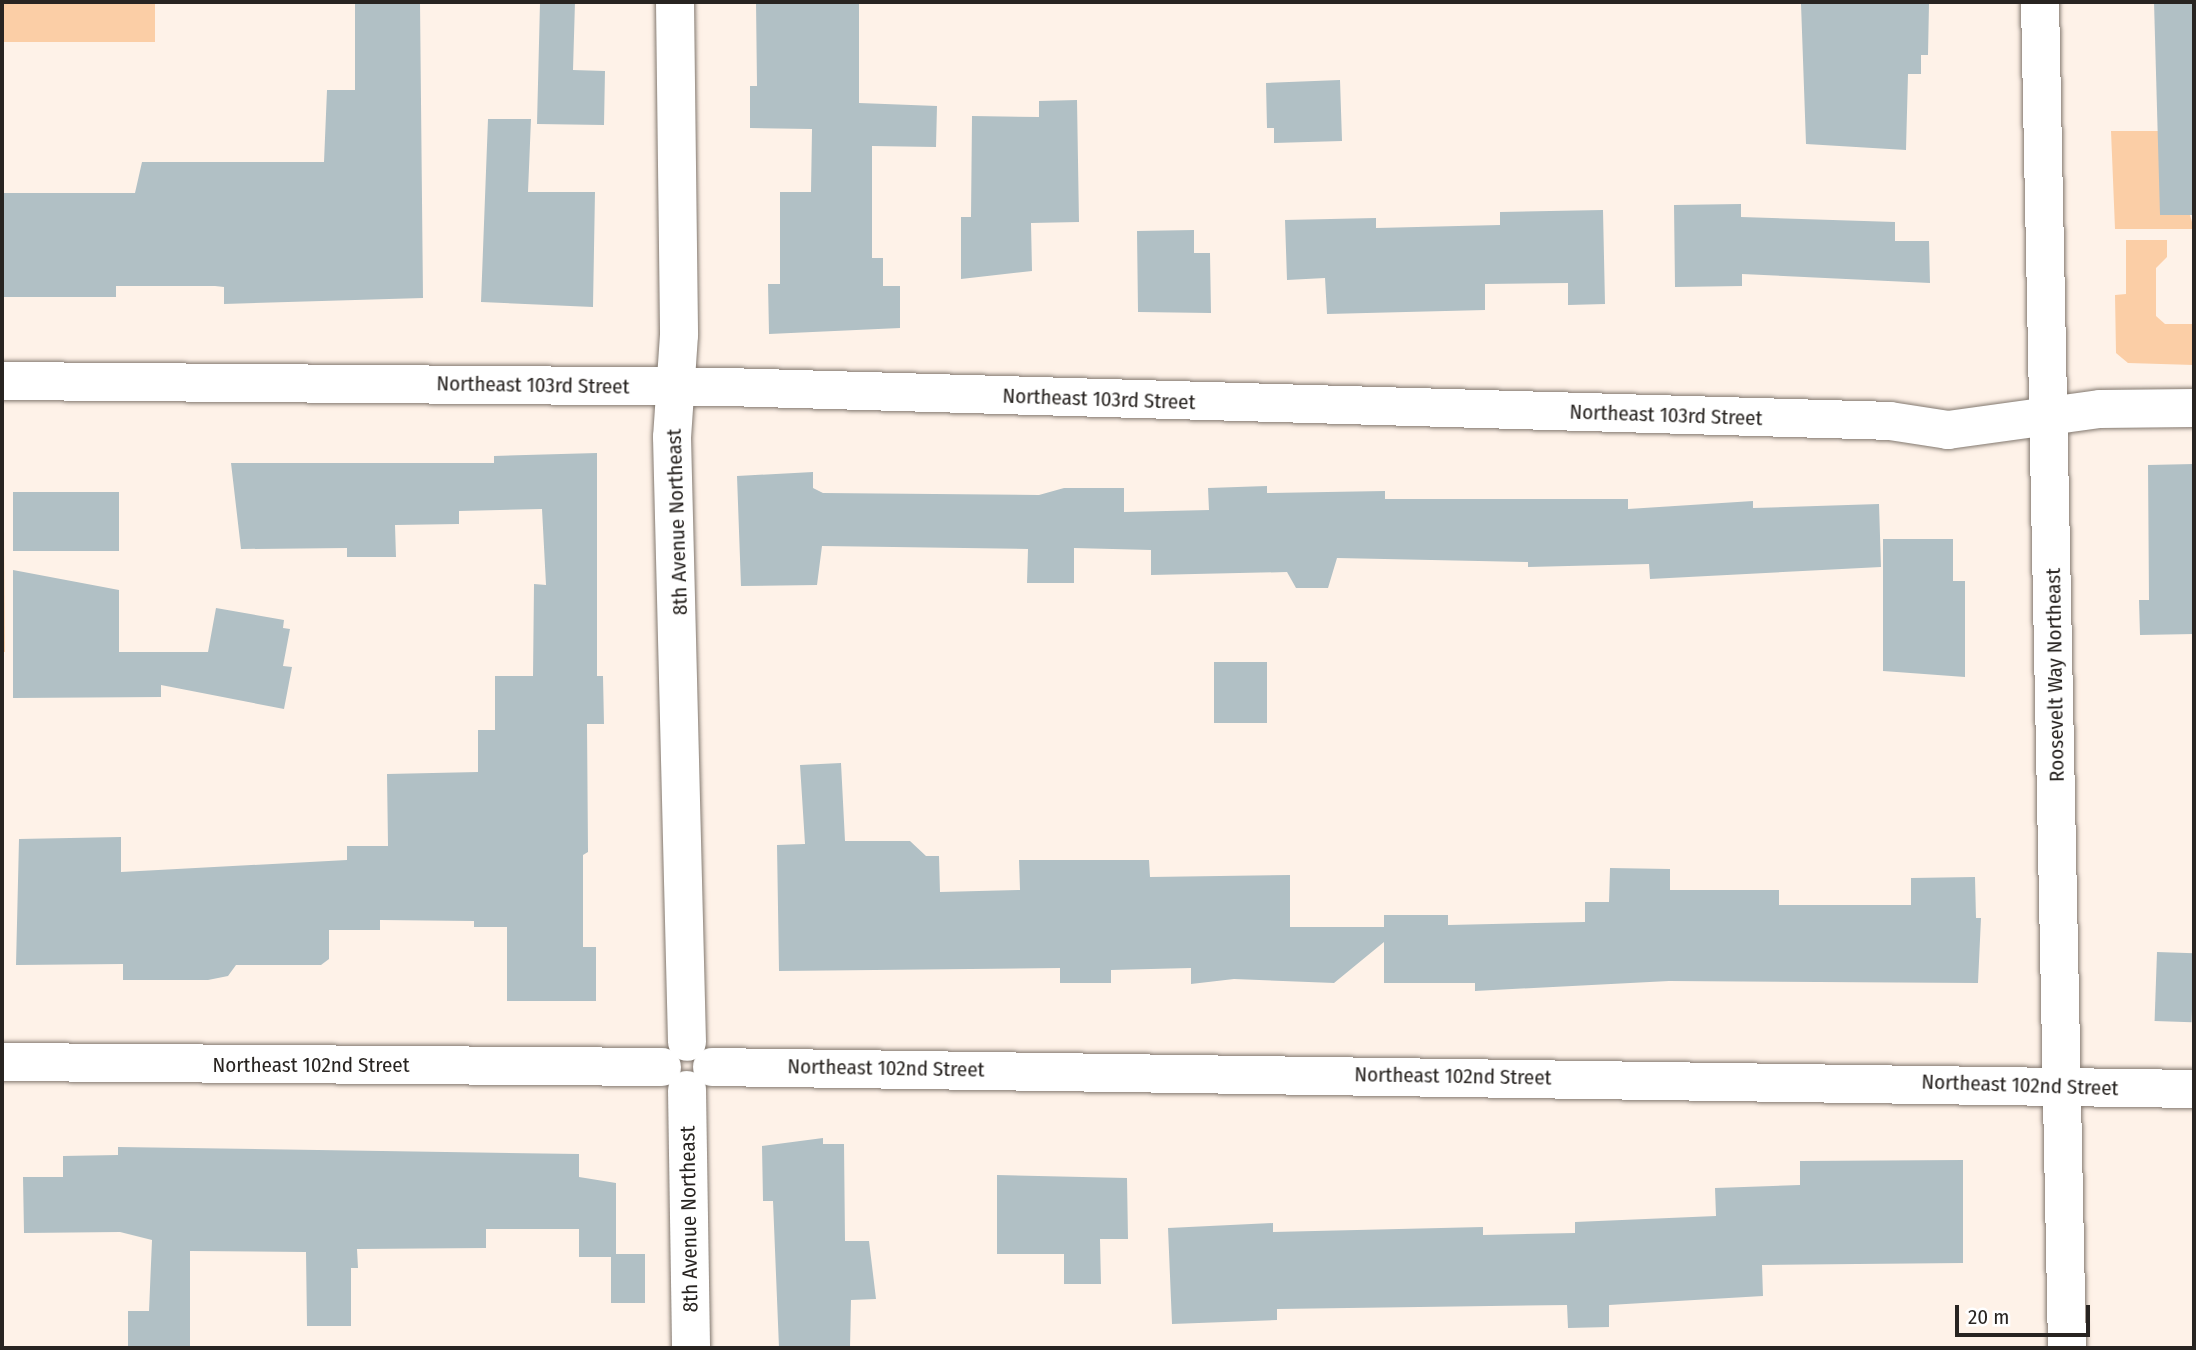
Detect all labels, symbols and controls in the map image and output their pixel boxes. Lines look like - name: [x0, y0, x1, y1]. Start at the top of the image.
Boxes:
- street label: Northeast 103rd Street: [436, 371, 630, 399]
- street label: Northeast 103rd Street: [1002, 383, 1196, 415]
- street label: Northeast 103rd Street: [1569, 399, 1763, 431]
- street label: 8th Avenue Northeast: [661, 428, 693, 616]
- street label: Roosevelt Way Northeast: [2041, 568, 2069, 782]
- street label: Northeast 102nd Street: [212, 1052, 410, 1078]
- street label: Northeast 102nd Street: [787, 1054, 985, 1082]
- street label: Northeast 102nd Street: [1354, 1062, 1552, 1090]
- street label: Northeast 102nd Street: [1921, 1069, 2119, 1101]
- street label: 8th Avenue Northeast: [675, 1125, 703, 1313]
- scale bar: [1958, 1290, 2093, 1334]
- text: 20 m: [1968, 1304, 2009, 1330]

